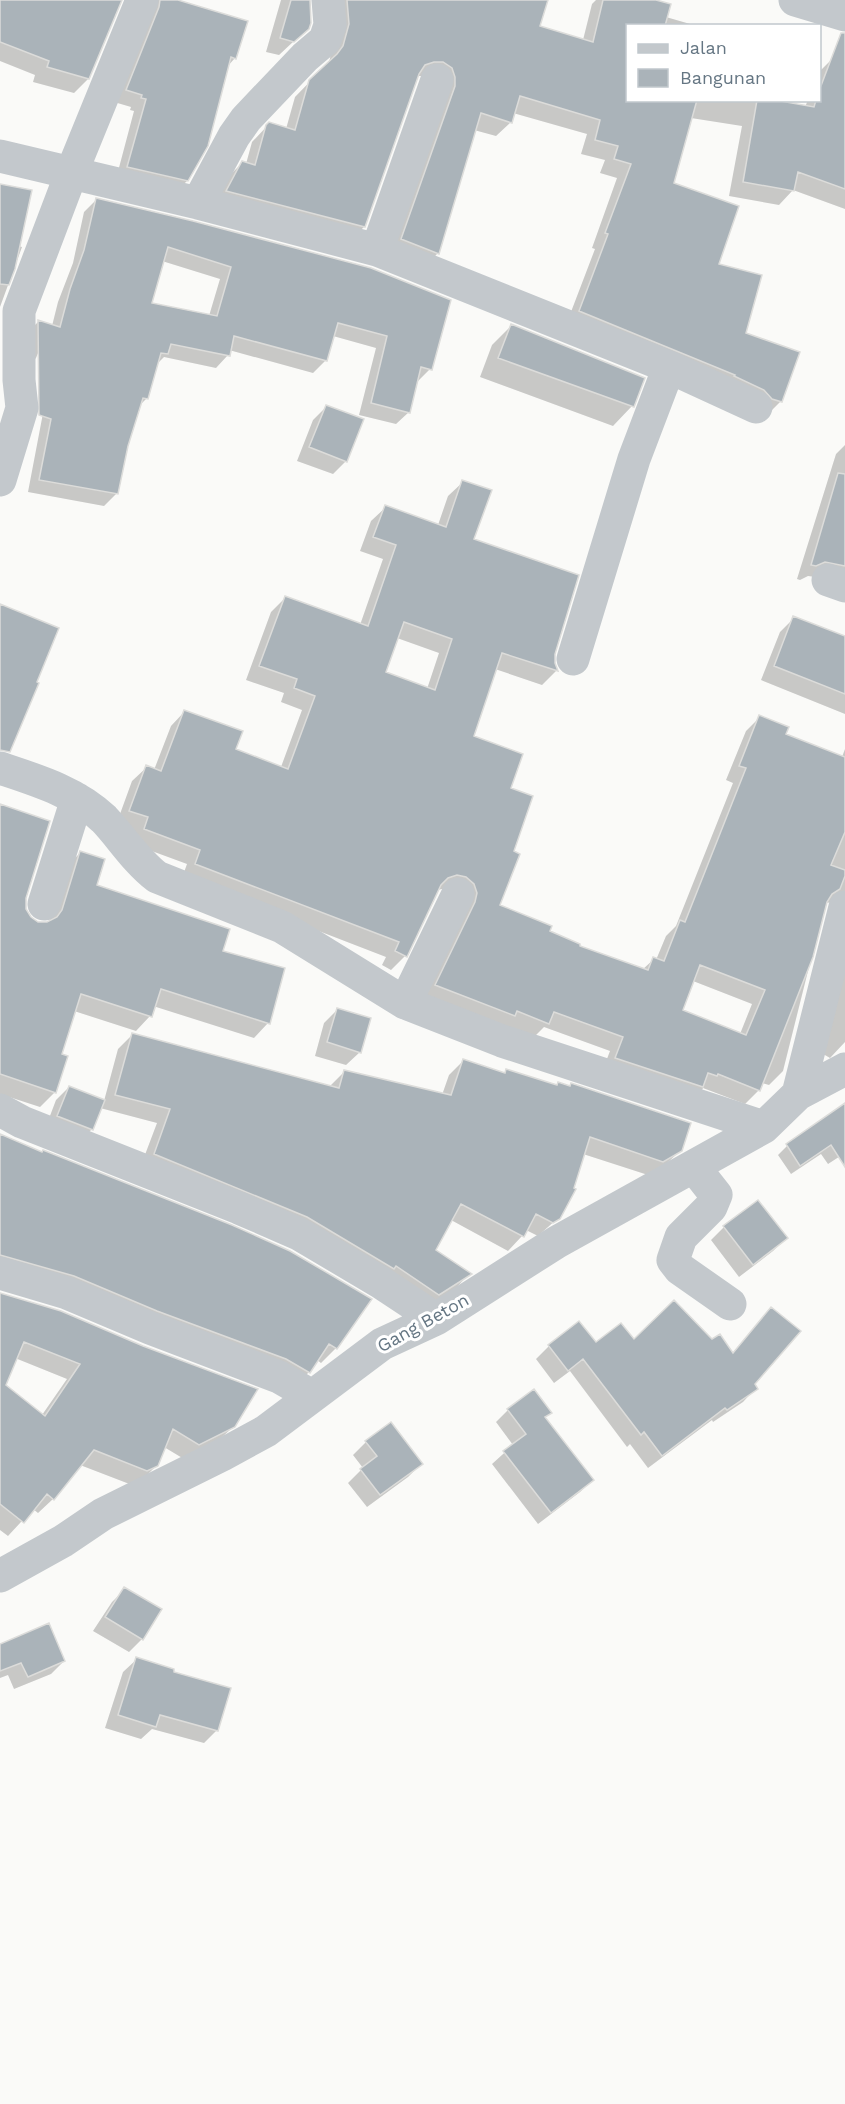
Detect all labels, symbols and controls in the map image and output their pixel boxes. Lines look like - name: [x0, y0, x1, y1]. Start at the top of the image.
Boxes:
- legend: [626, 24, 821, 102]
- text: Jalan: [680, 37, 727, 58]
- text: Bangunan: [680, 67, 766, 88]
- street label: Gang Beton: [373, 1289, 472, 1356]

